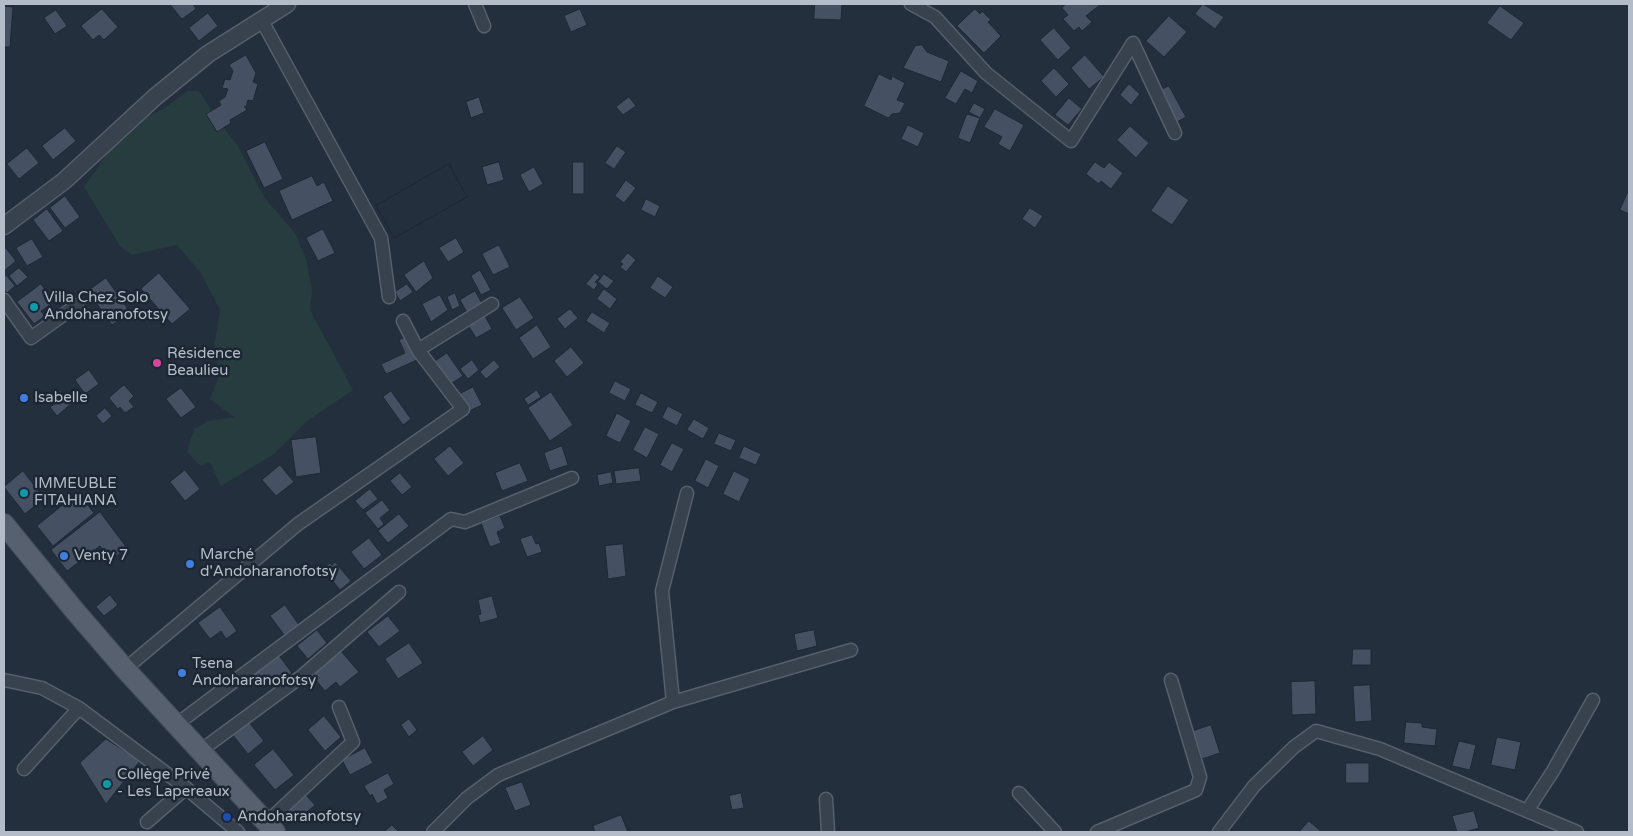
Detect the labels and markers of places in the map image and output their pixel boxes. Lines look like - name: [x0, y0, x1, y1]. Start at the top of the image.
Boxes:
- place label: Villa Chez Solo Andoharanofotsy: [44, 289, 168, 324]
- marker: Villa Chez Solo Andoharanofotsy: [28, 301, 40, 313]
- place label: Résidence Beaulieu: [167, 345, 241, 380]
- marker: Résidence Beaulieu: [151, 357, 163, 369]
- place label: Isabelle: [34, 389, 88, 407]
- marker: Isabelle: [18, 392, 30, 404]
- place label: IMMEUBLE FITAHIANA: [34, 475, 117, 510]
- marker: IMMEUBLE FITAHIANA: [18, 487, 30, 499]
- place label: Marché d'Andoharanofotsy: [200, 546, 337, 581]
- place label: Venty 7: [74, 547, 128, 565]
- marker: Venty 7: [58, 550, 70, 562]
- marker: Marché d'Andoharanofotsy: [184, 558, 196, 570]
- place label: Tsena Andoharanofotsy: [192, 655, 316, 690]
- marker: Tsena Andoharanofotsy: [176, 667, 188, 679]
- place label: Collège Privé - Les Lapereaux: [117, 766, 230, 801]
- marker: Collège Privé - Les Lapereaux: [101, 778, 113, 790]
- place label: Andoharanofotsy: [237, 808, 361, 826]
- marker: Andoharanofotsy: [221, 811, 233, 823]

